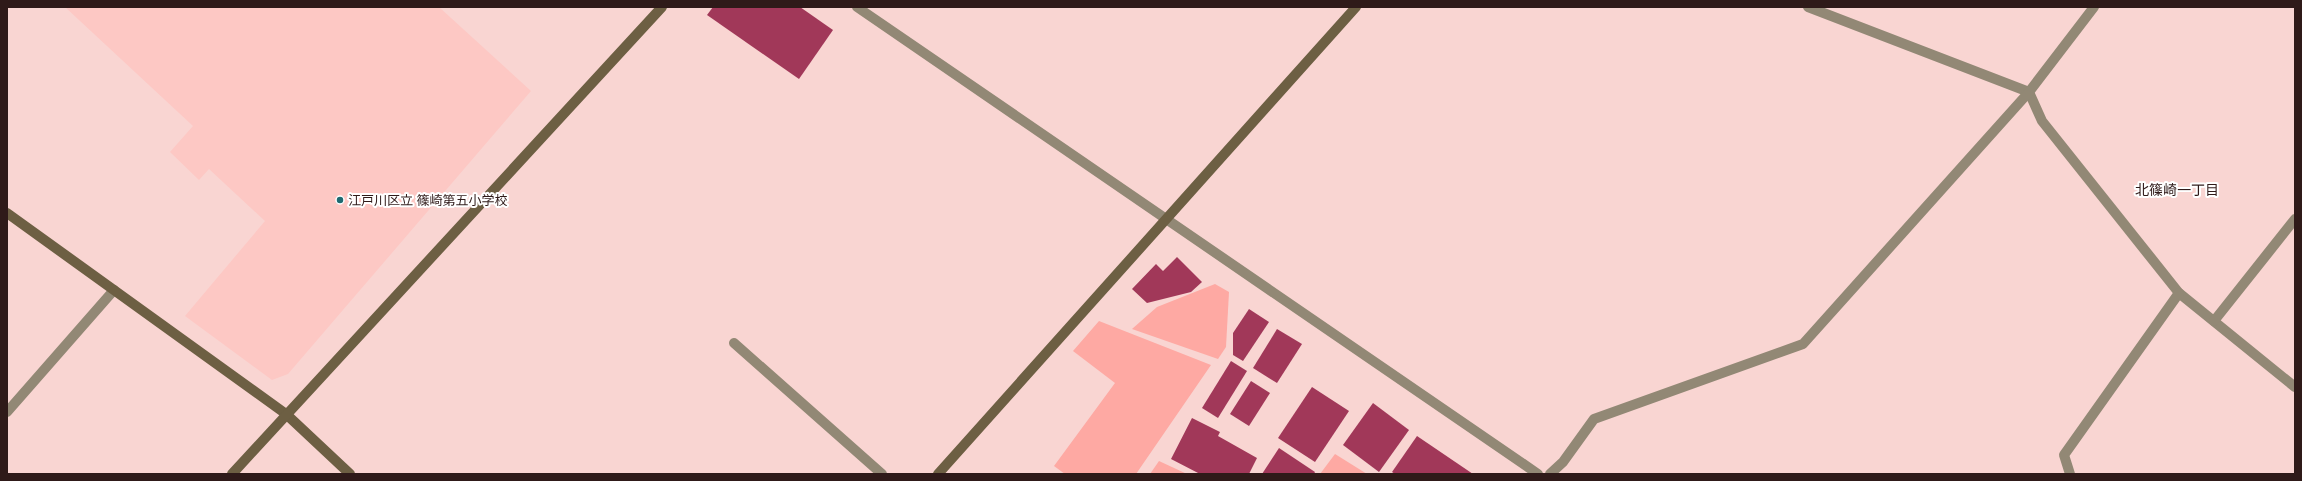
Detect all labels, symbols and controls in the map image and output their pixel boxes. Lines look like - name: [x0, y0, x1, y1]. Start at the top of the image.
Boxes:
- district label: 北篠崎一丁目: [2135, 181, 2219, 199]
- place label: 江戸川区立 篠崎第五小学校: [348, 192, 507, 209]
- marker: 江戸川区立 篠崎第五小学校: [335, 195, 345, 205]

